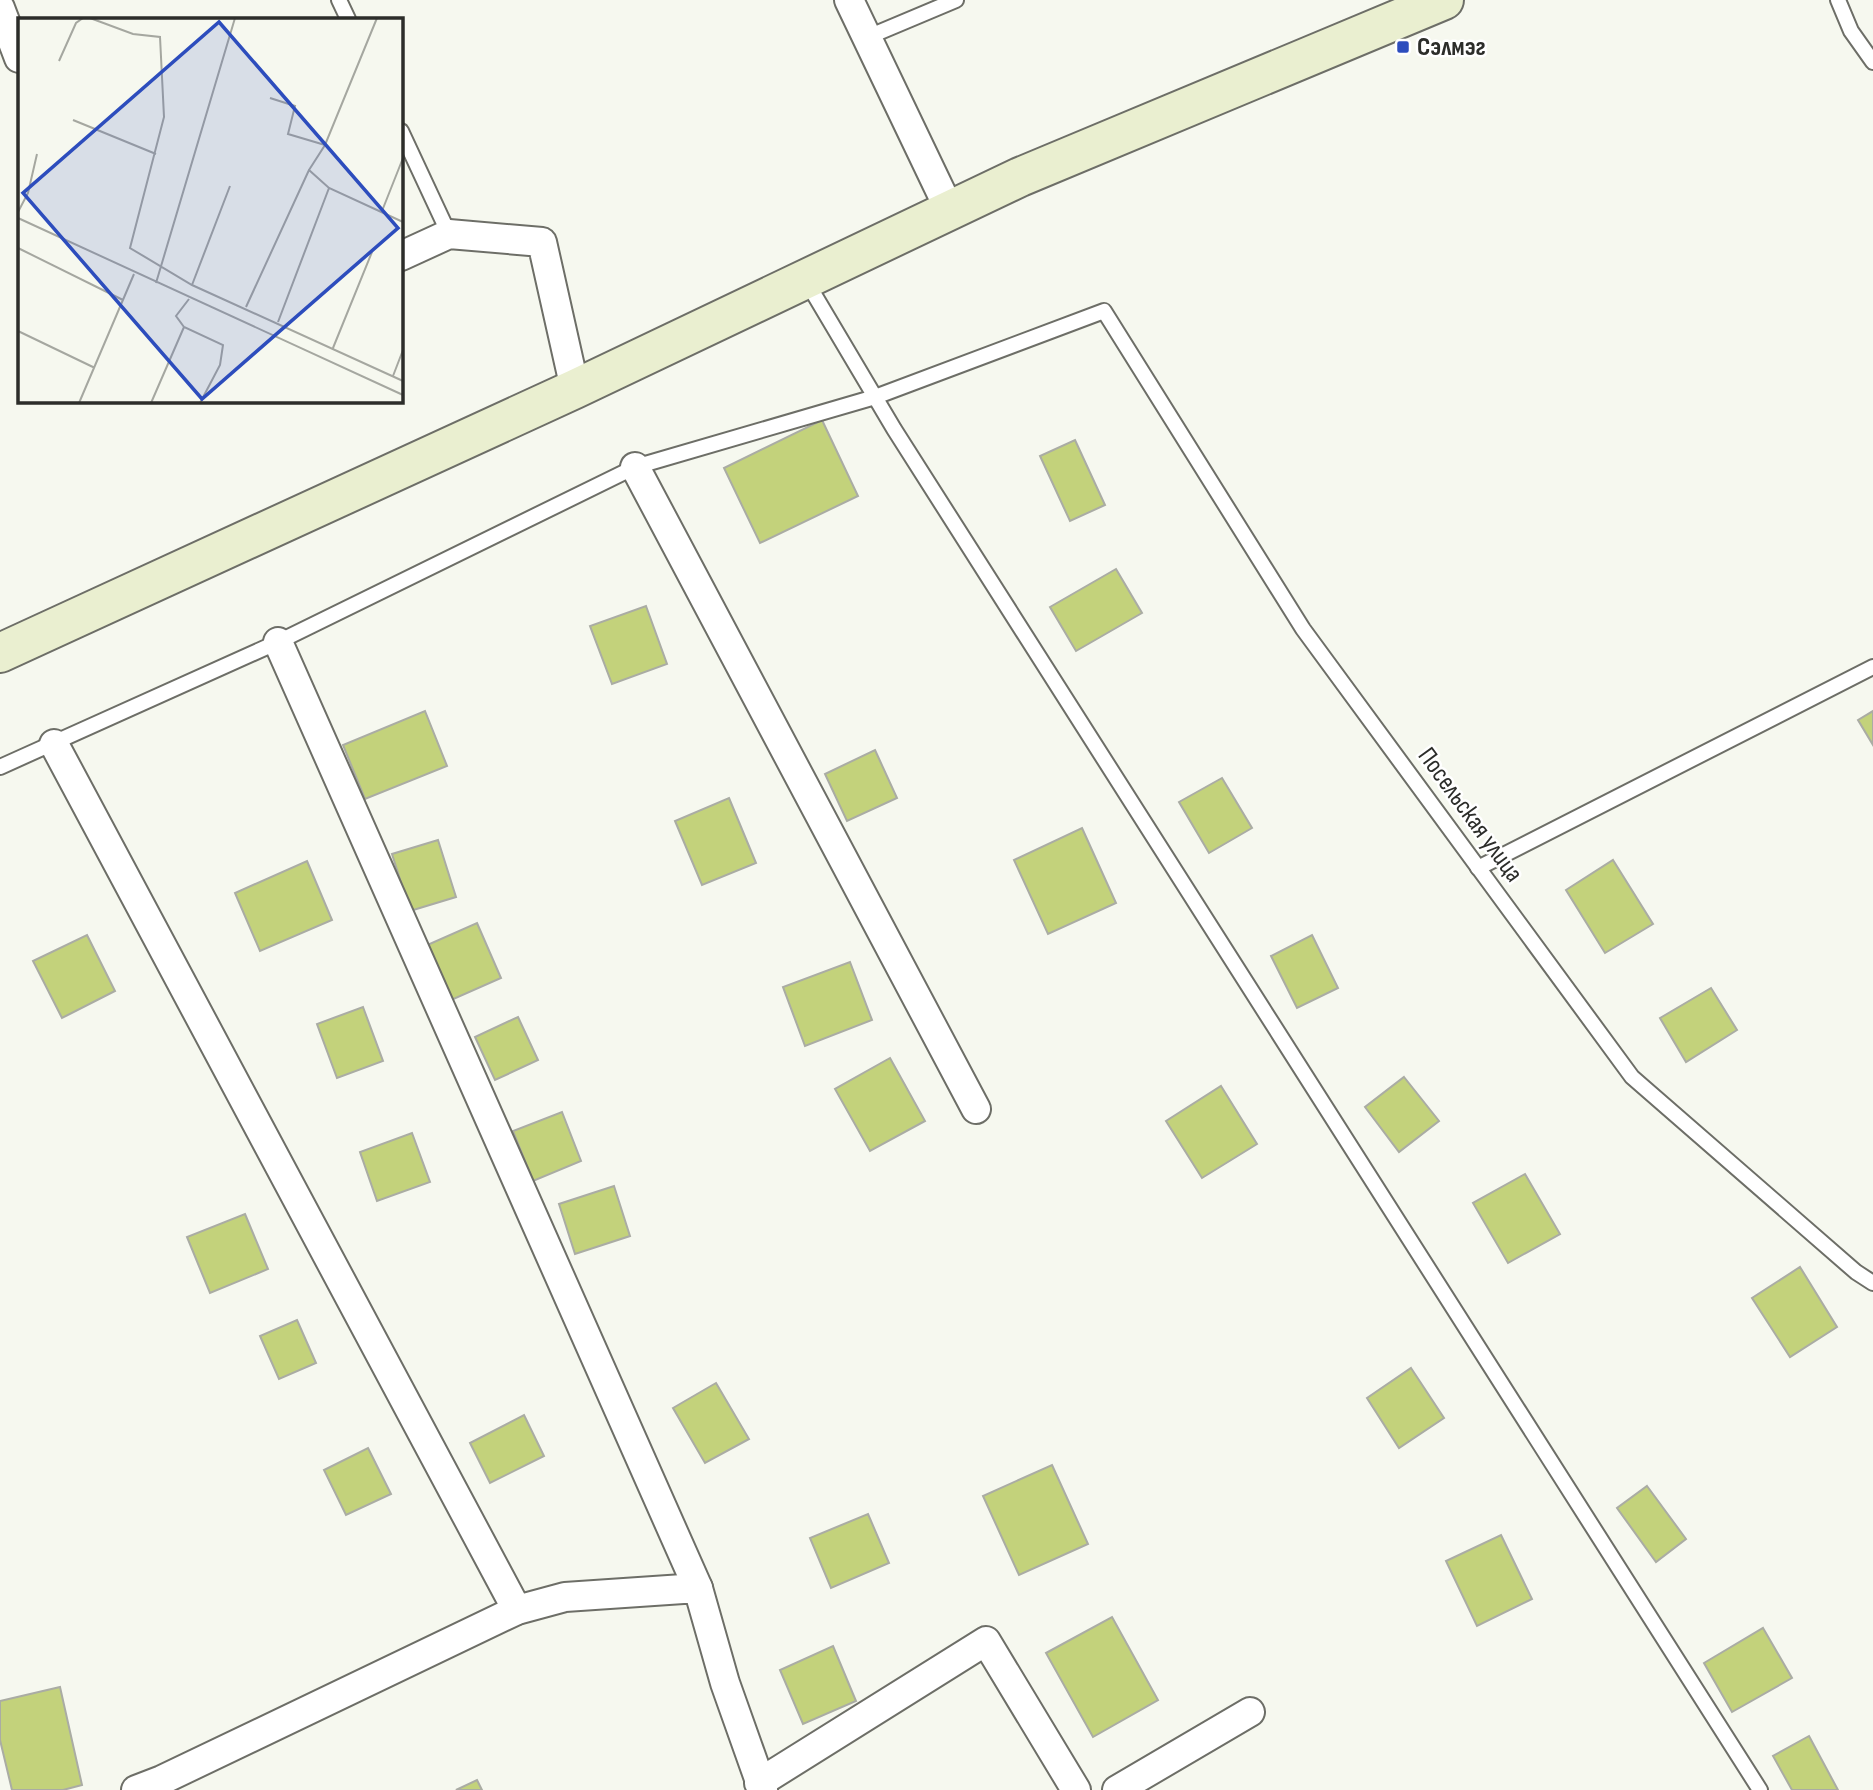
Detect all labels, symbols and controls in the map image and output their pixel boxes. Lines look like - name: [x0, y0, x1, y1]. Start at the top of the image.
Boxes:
- inset map: [18, 18, 402, 402]
- place label: Сэлмэг: [1417, 32, 1486, 63]
- marker: Сэлмэг: [1395, 39, 1411, 55]
- street label: Посельская улица: [1411, 742, 1529, 888]

